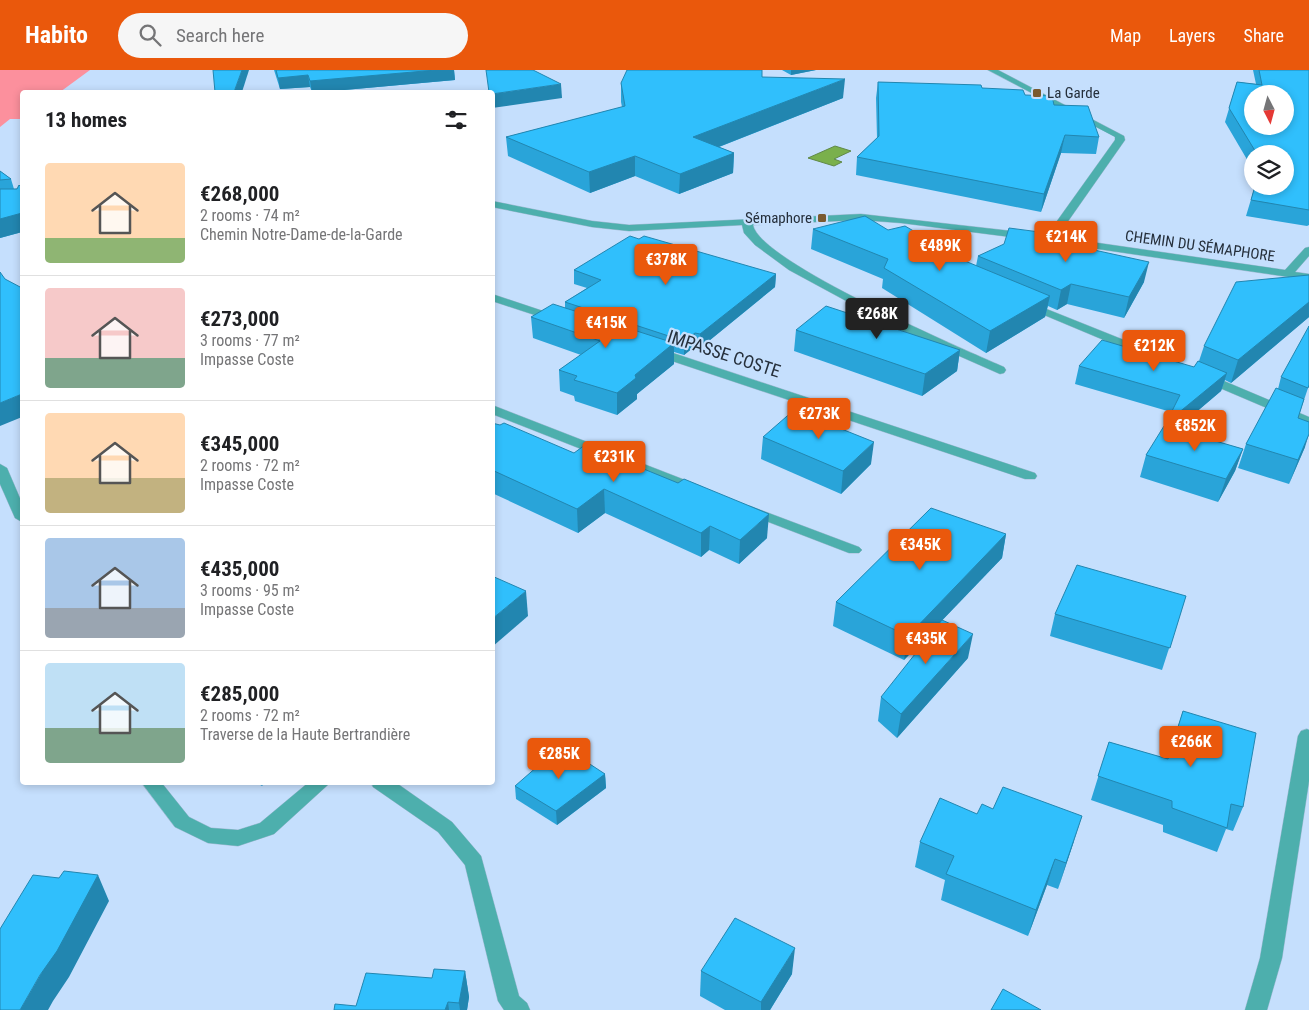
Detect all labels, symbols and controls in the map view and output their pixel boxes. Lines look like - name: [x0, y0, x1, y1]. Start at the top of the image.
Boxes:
- search box: [118, 13, 468, 58]
- text: Habito: [25, 21, 88, 49]
- icon: search: [136, 21, 164, 49]
- text: Search here: [176, 24, 264, 47]
- text: Map: [1110, 25, 1141, 46]
- text: Layers: [1169, 25, 1216, 46]
- text: Share: [1244, 25, 1284, 46]
- place label: La Garde: [1047, 84, 1100, 102]
- north arrow: [1244, 85, 1294, 135]
- map controls: [1244, 85, 1294, 195]
- marker: La Garde: [1031, 87, 1043, 99]
- icon: filters: [442, 106, 470, 134]
- text: 13 homes: [45, 108, 127, 132]
- button: layers: [1244, 145, 1294, 195]
- text: €268,000: [200, 182, 279, 206]
- icon: home: [85, 183, 145, 243]
- text: 2 rooms · 74 m²: [200, 206, 300, 225]
- place label: Sémaphore: [745, 209, 812, 227]
- marker: Sémaphore: [816, 212, 828, 224]
- pin: €214K: [1031, 220, 1101, 263]
- text: Chemin Notre-Dame-de-la-Garde: [200, 225, 403, 244]
- text: €214K: [1045, 227, 1087, 246]
- street label: CHEMIN DU SÉMAPHORE: [1124, 227, 1276, 265]
- pin: €489K: [905, 230, 975, 272]
- text: €489K: [919, 236, 961, 255]
- pin: €378K: [631, 244, 701, 286]
- text: €378K: [645, 250, 687, 269]
- pin: €268K: [842, 298, 912, 340]
- text: €268K: [856, 304, 898, 323]
- pin: €415K: [571, 306, 641, 349]
- text: €273,000: [200, 307, 279, 331]
- icon: home: [85, 308, 145, 368]
- text: €415K: [585, 313, 627, 332]
- street label: IMPASSE COSTE: [665, 325, 783, 382]
- pin: €212K: [1119, 330, 1189, 372]
- text: 3 rooms · 77 m²: [200, 331, 300, 350]
- text: €212K: [1133, 336, 1175, 355]
- text: Impasse Coste: [200, 350, 294, 369]
- pin: €273K: [784, 398, 854, 440]
- text: €273K: [798, 404, 840, 423]
- pin: €852K: [1160, 410, 1230, 452]
- text: €852K: [1174, 416, 1216, 435]
- text: €345,000: [200, 432, 279, 456]
- icon: home: [85, 433, 145, 493]
- pin: €231K: [579, 440, 649, 483]
- text: €231K: [593, 447, 635, 466]
- text: 2 rooms · 72 m²: [200, 456, 300, 475]
- text: Impasse Coste: [200, 475, 294, 494]
- pin: €345K: [885, 528, 955, 571]
- text: €345K: [899, 535, 941, 554]
- text: €435,000: [200, 557, 279, 581]
- icon: home: [85, 558, 145, 618]
- text: 3 rooms · 95 m²: [200, 581, 300, 600]
- text: Impasse Coste: [200, 600, 294, 619]
- pin: €435K: [891, 622, 961, 665]
- text: €435K: [905, 629, 947, 648]
- text: €285,000: [200, 682, 279, 706]
- icon: home: [85, 683, 145, 743]
- text: 2 rooms · 72 m²: [200, 706, 300, 725]
- text: Traverse de la Haute Bertrandière: [200, 725, 410, 744]
- pin: €266K: [1156, 726, 1226, 768]
- text: €266K: [1170, 732, 1212, 751]
- pin: €285K: [524, 738, 594, 780]
- text: €285K: [538, 744, 580, 763]

